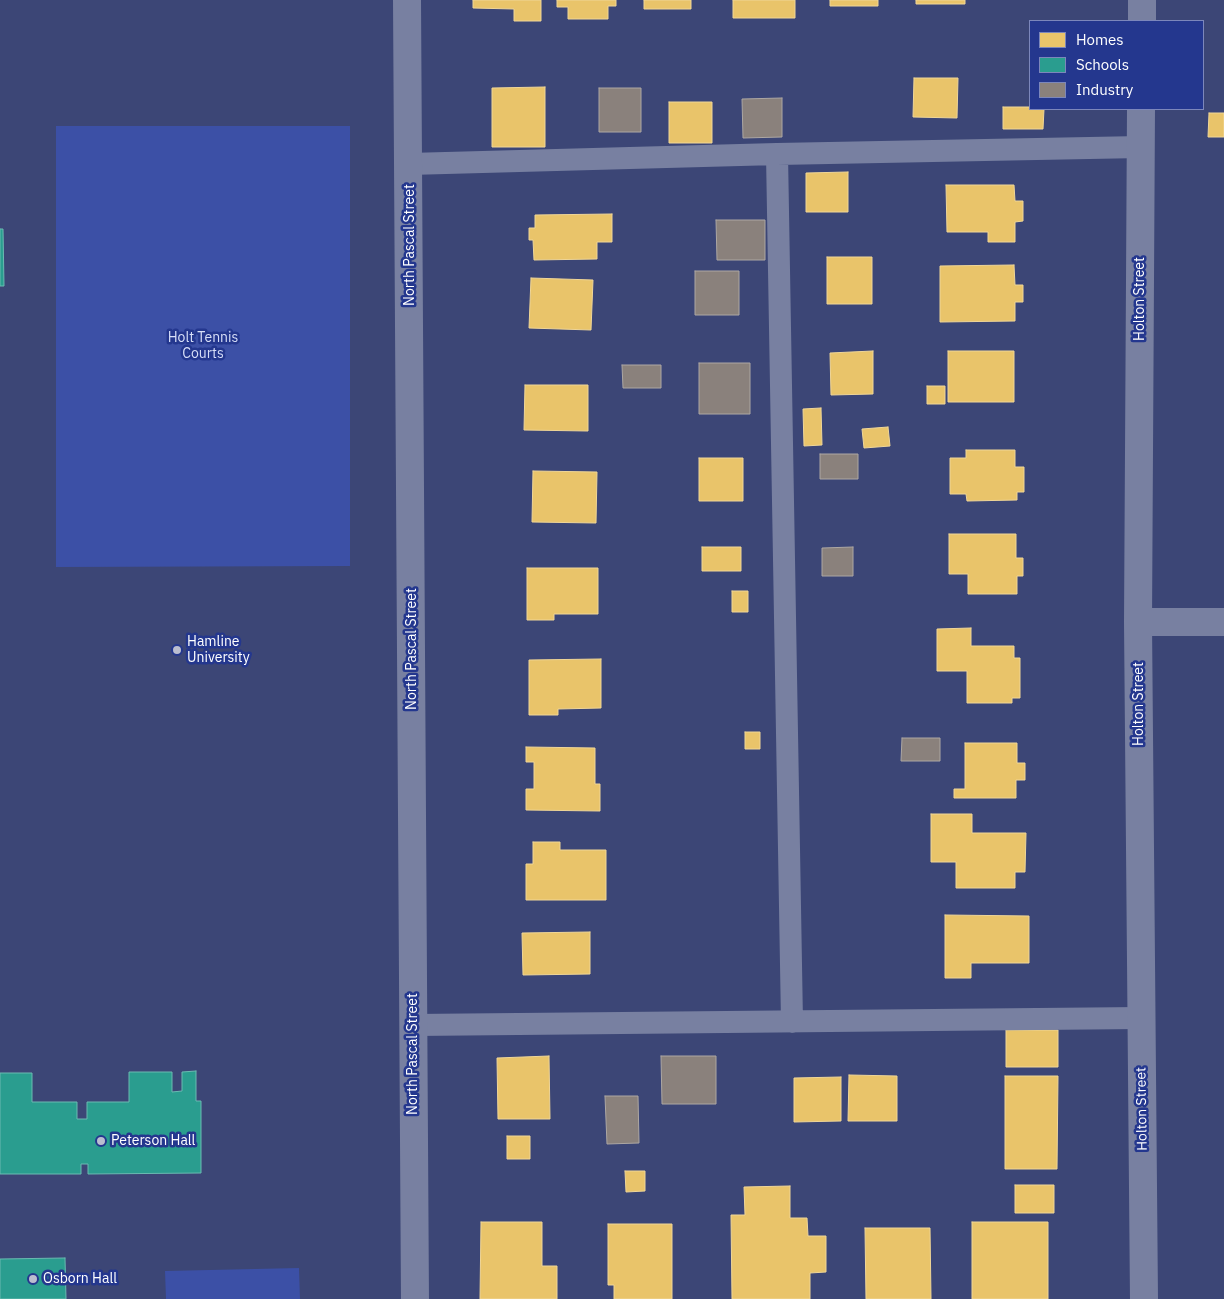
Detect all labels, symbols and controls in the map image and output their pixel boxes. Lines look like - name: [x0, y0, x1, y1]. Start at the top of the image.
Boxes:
- legend: [1029, 20, 1204, 110]
- text: Homes: [1076, 30, 1124, 49]
- text: Schools: [1076, 55, 1129, 74]
- text: Industry: [1076, 80, 1133, 99]
- street label: North Pascal Street: [402, 184, 418, 306]
- street label: Holton Street: [1132, 257, 1148, 341]
- park label: Holt Tennis Courts: [168, 330, 238, 362]
- street label: North Pascal Street: [404, 588, 420, 710]
- place label: Hamline University: [187, 634, 250, 666]
- marker: Hamline University: [171, 644, 183, 656]
- street label: Holton Street: [1131, 662, 1147, 746]
- street label: North Pascal Street: [405, 993, 421, 1115]
- street label: Holton Street: [1133, 1067, 1151, 1151]
- place label: Peterson Hall: [111, 1133, 195, 1149]
- marker: Peterson Hall: [95, 1135, 107, 1147]
- place label: Osborn Hall: [43, 1271, 117, 1287]
- marker: Osborn Hall: [27, 1273, 39, 1285]

